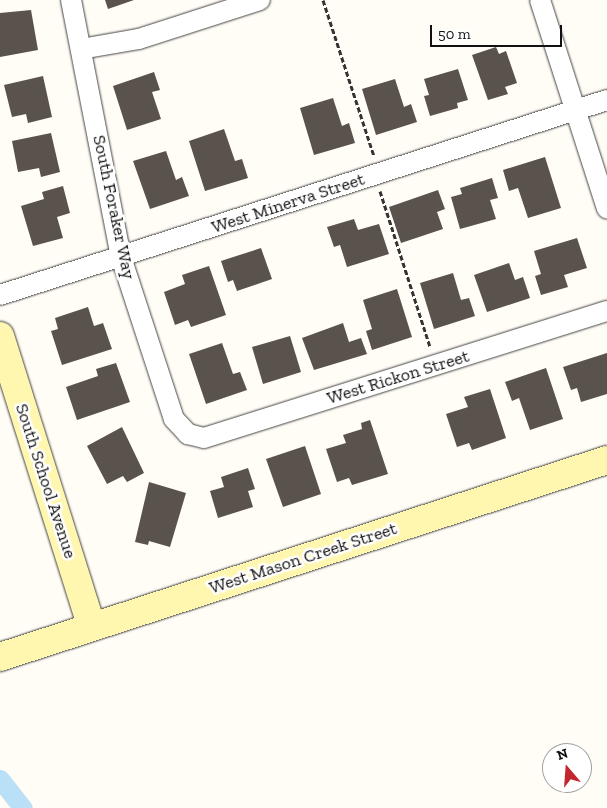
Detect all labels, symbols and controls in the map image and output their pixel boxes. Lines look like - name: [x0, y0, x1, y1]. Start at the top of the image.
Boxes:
- scale bar: [432, 15, 564, 47]
- text: 50 m: [438, 25, 471, 43]
- street label: South Foraker Way: [88, 133, 140, 281]
- street label: West Minerva Street: [209, 168, 367, 238]
- street label: West Rickon Street: [324, 345, 472, 409]
- street label: South School Avenue: [11, 401, 81, 561]
- street label: West Mason Creek Street: [206, 517, 400, 599]
- north arrow: [542, 743, 592, 793]
- text: N: [555, 744, 570, 764]

